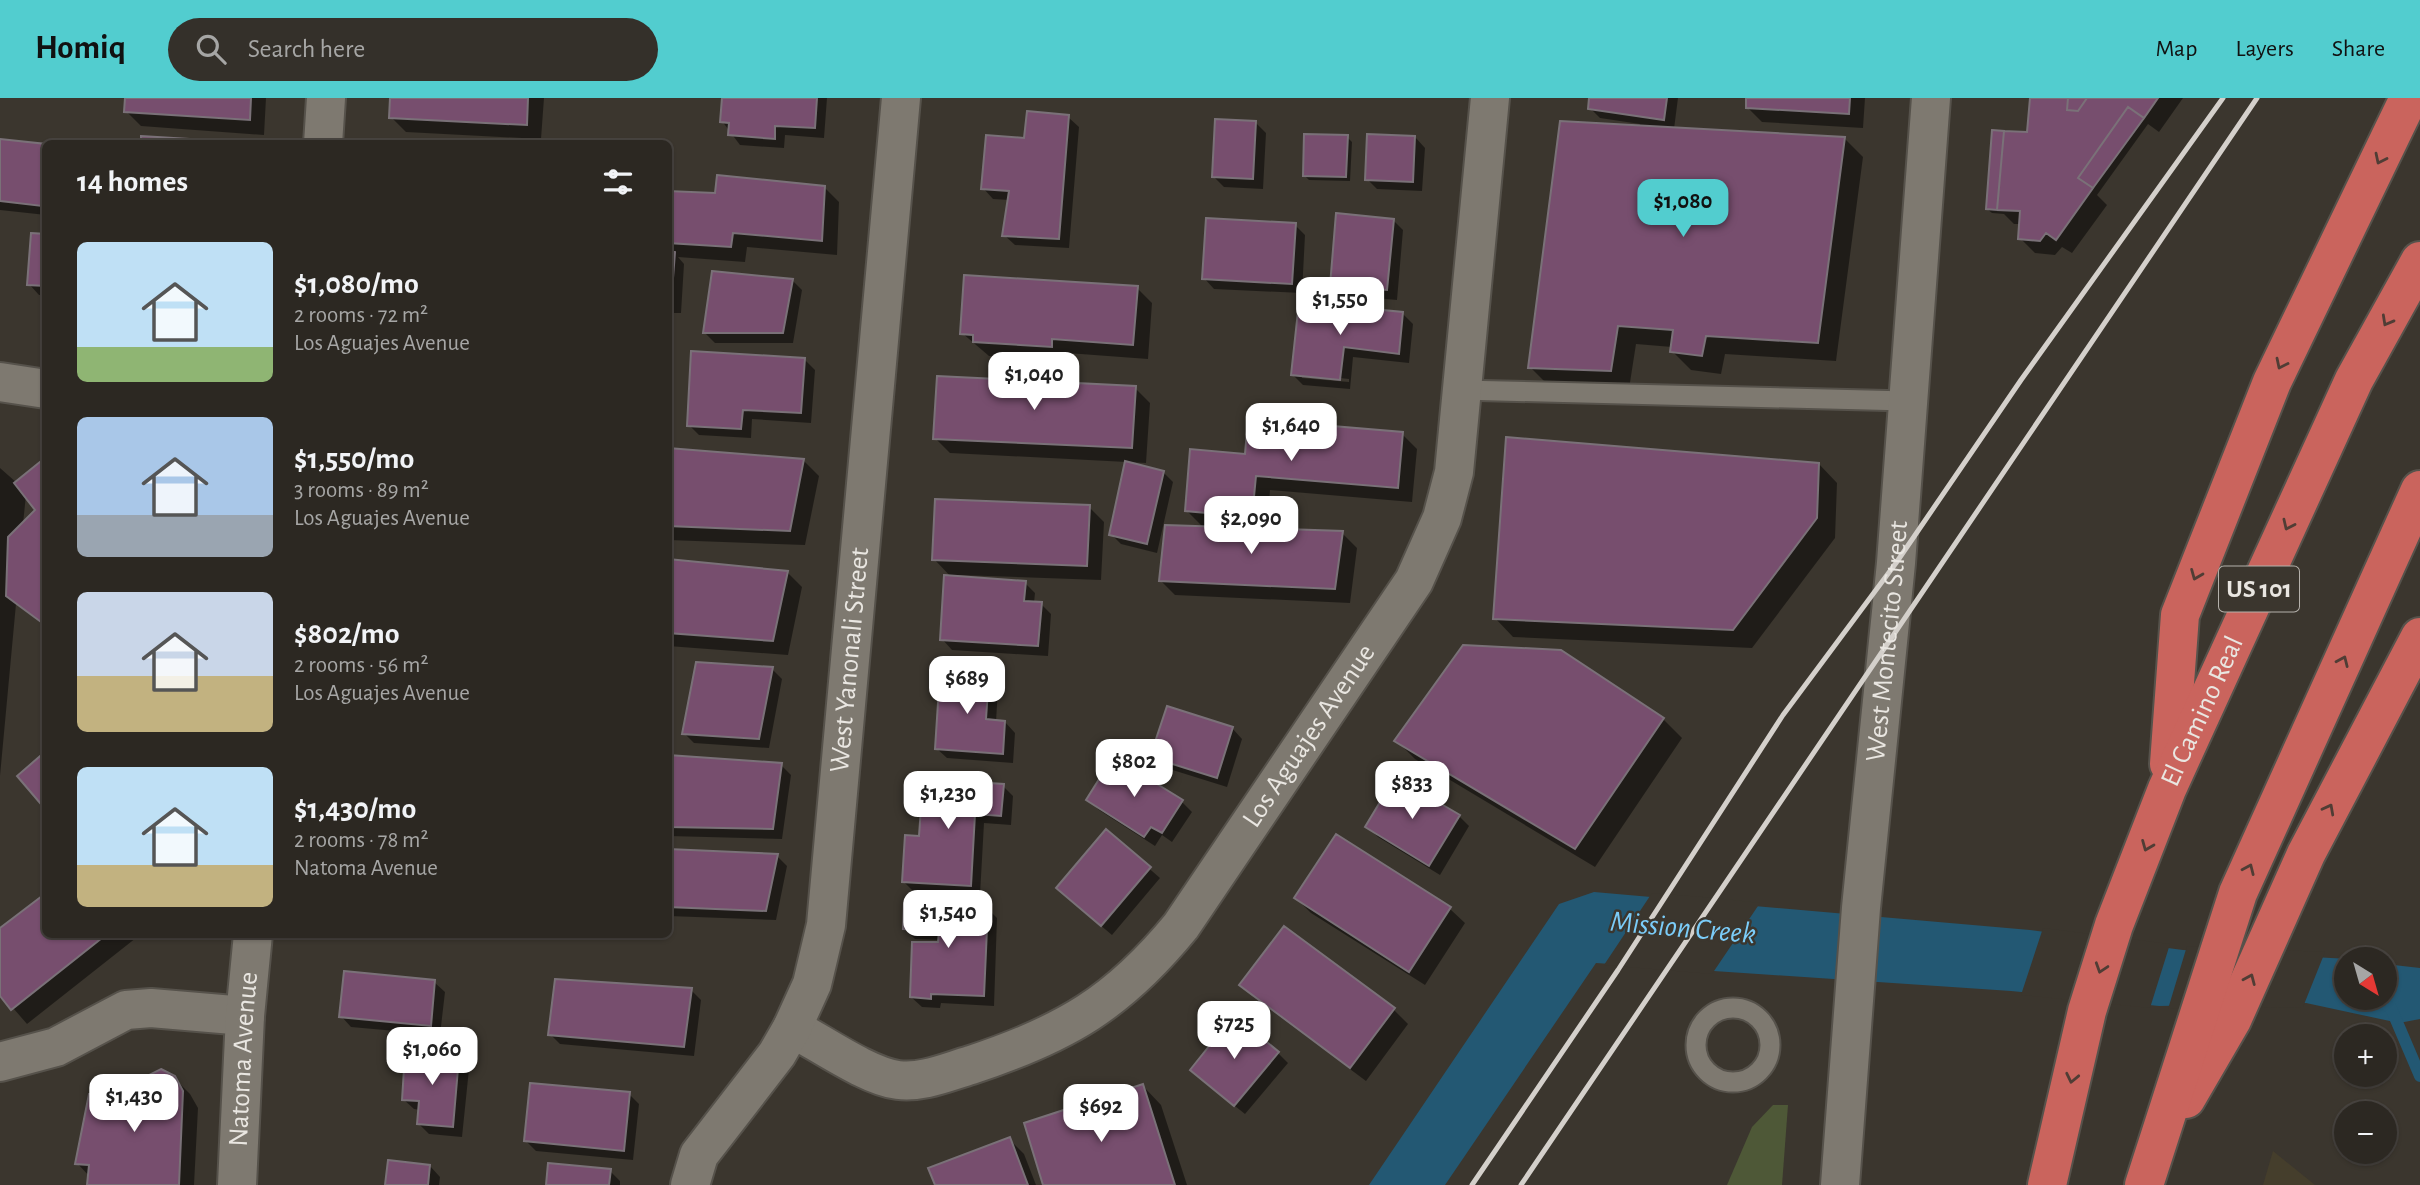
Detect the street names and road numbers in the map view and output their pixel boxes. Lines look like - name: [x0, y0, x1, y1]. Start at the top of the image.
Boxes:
- street label: West Montecito Street: [1862, 520, 1913, 763]
- street label: West Yanonali Street: [826, 546, 874, 774]
- road number: US 101: [2219, 566, 2299, 611]
- street label: El Camino Real: [2156, 632, 2249, 791]
- street label: Los Aguajes Avenue: [1238, 640, 1381, 833]
- street label: Natoma Avenue: [225, 970, 263, 1147]

